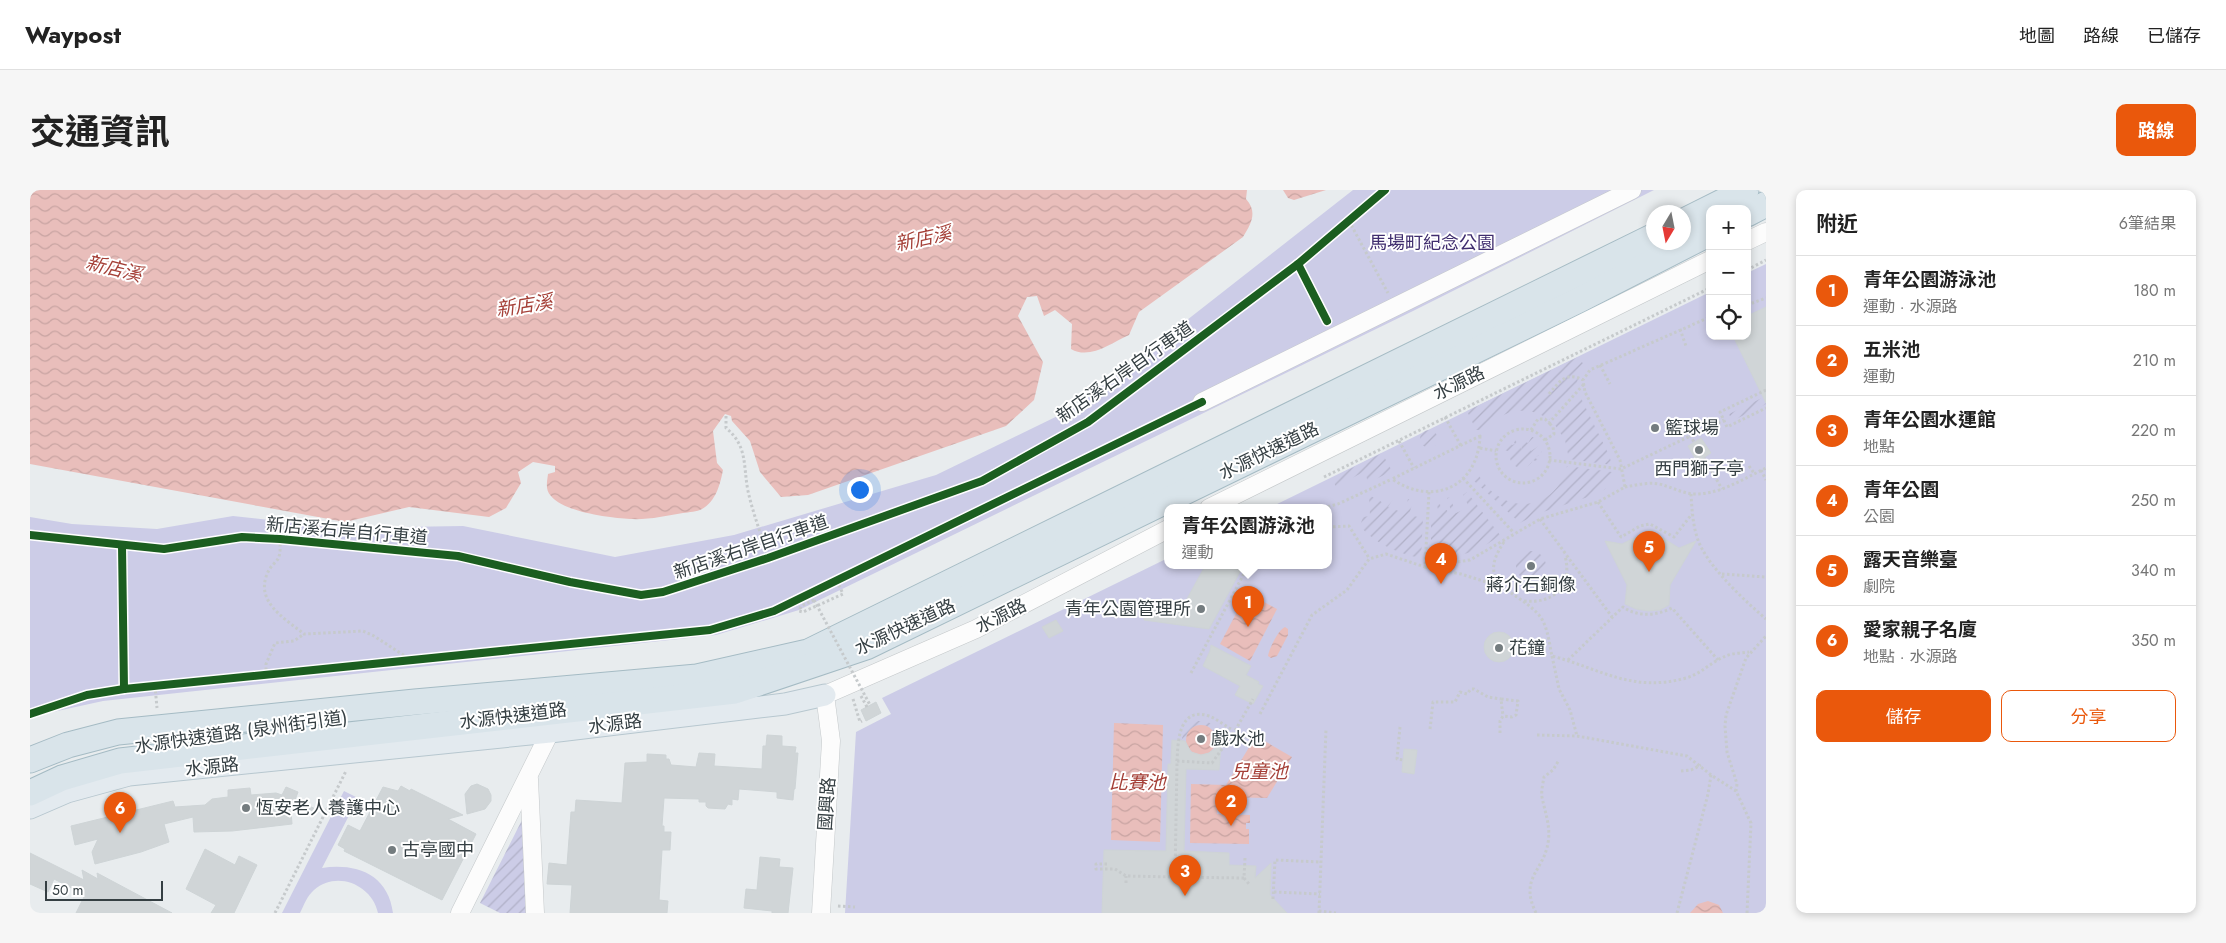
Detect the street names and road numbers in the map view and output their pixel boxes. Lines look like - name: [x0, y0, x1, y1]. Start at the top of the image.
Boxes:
- street label: 新店溪右岸自行車道: [1051, 315, 1199, 429]
- street label: 水源路: [1429, 359, 1489, 407]
- street label: 水源快速道路: [1215, 416, 1323, 486]
- street label: 新店溪右岸自行車道: [670, 508, 832, 586]
- street label: 新店溪右岸自行車道: [265, 511, 429, 551]
- street label: 水源快速道路: [851, 592, 959, 662]
- street label: 水源路: [971, 592, 1031, 640]
- street label: 水源快速道路: [458, 697, 568, 735]
- street label: 水源快速道路 (泉州街引道): [133, 704, 349, 760]
- street label: 水源路: [587, 708, 643, 740]
- street label: 水源路: [184, 751, 240, 783]
- street label: 國興路: [812, 776, 842, 832]

